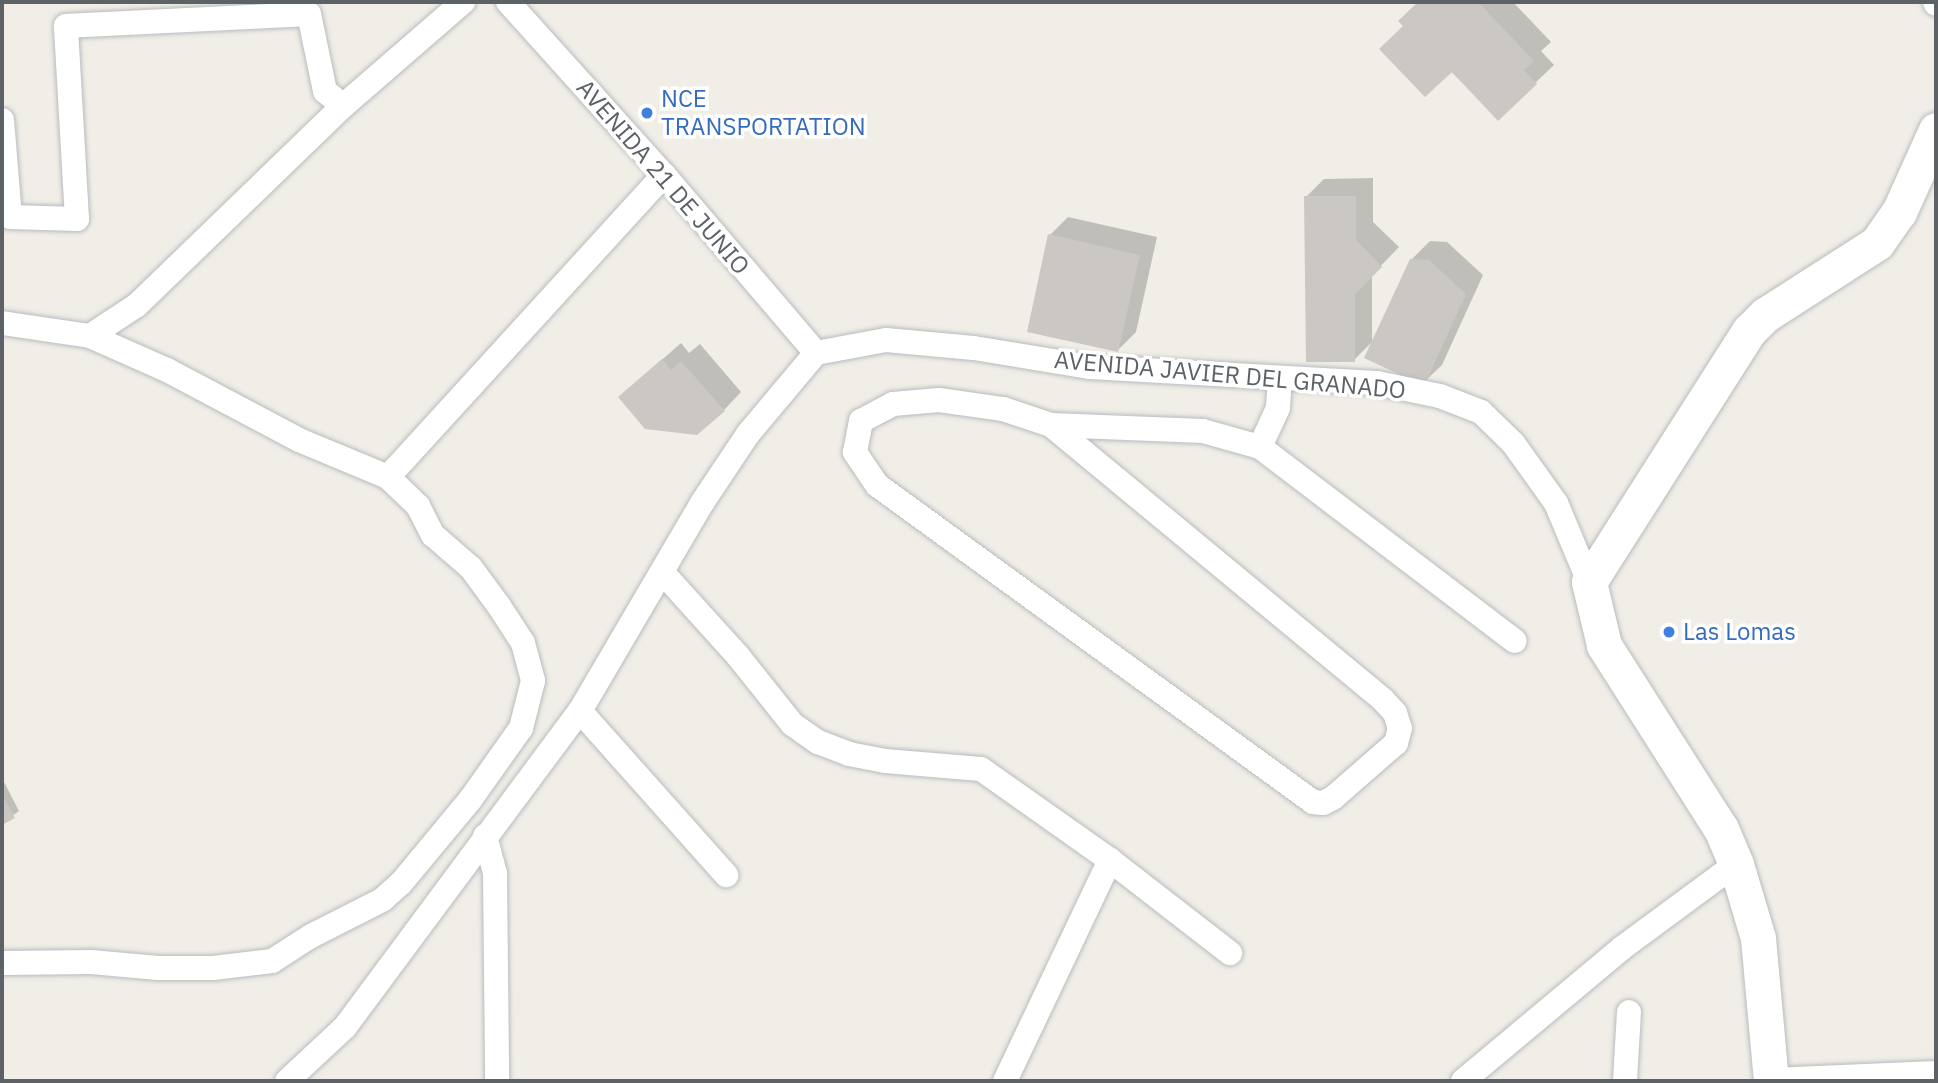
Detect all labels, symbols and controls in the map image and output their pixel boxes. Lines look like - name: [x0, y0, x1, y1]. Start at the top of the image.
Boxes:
- street label: AVENIDA 21 DE JUNIO: [571, 74, 755, 280]
- place label: NCE TRANSPORTATION: [661, 85, 866, 141]
- marker: NCE TRANSPORTATION: [639, 105, 655, 121]
- street label: AVENIDA JAVIER DEL GRANADO: [1053, 345, 1407, 405]
- place label: Las Lomas: [1683, 618, 1796, 646]
- marker: Las Lomas: [1661, 624, 1677, 640]

